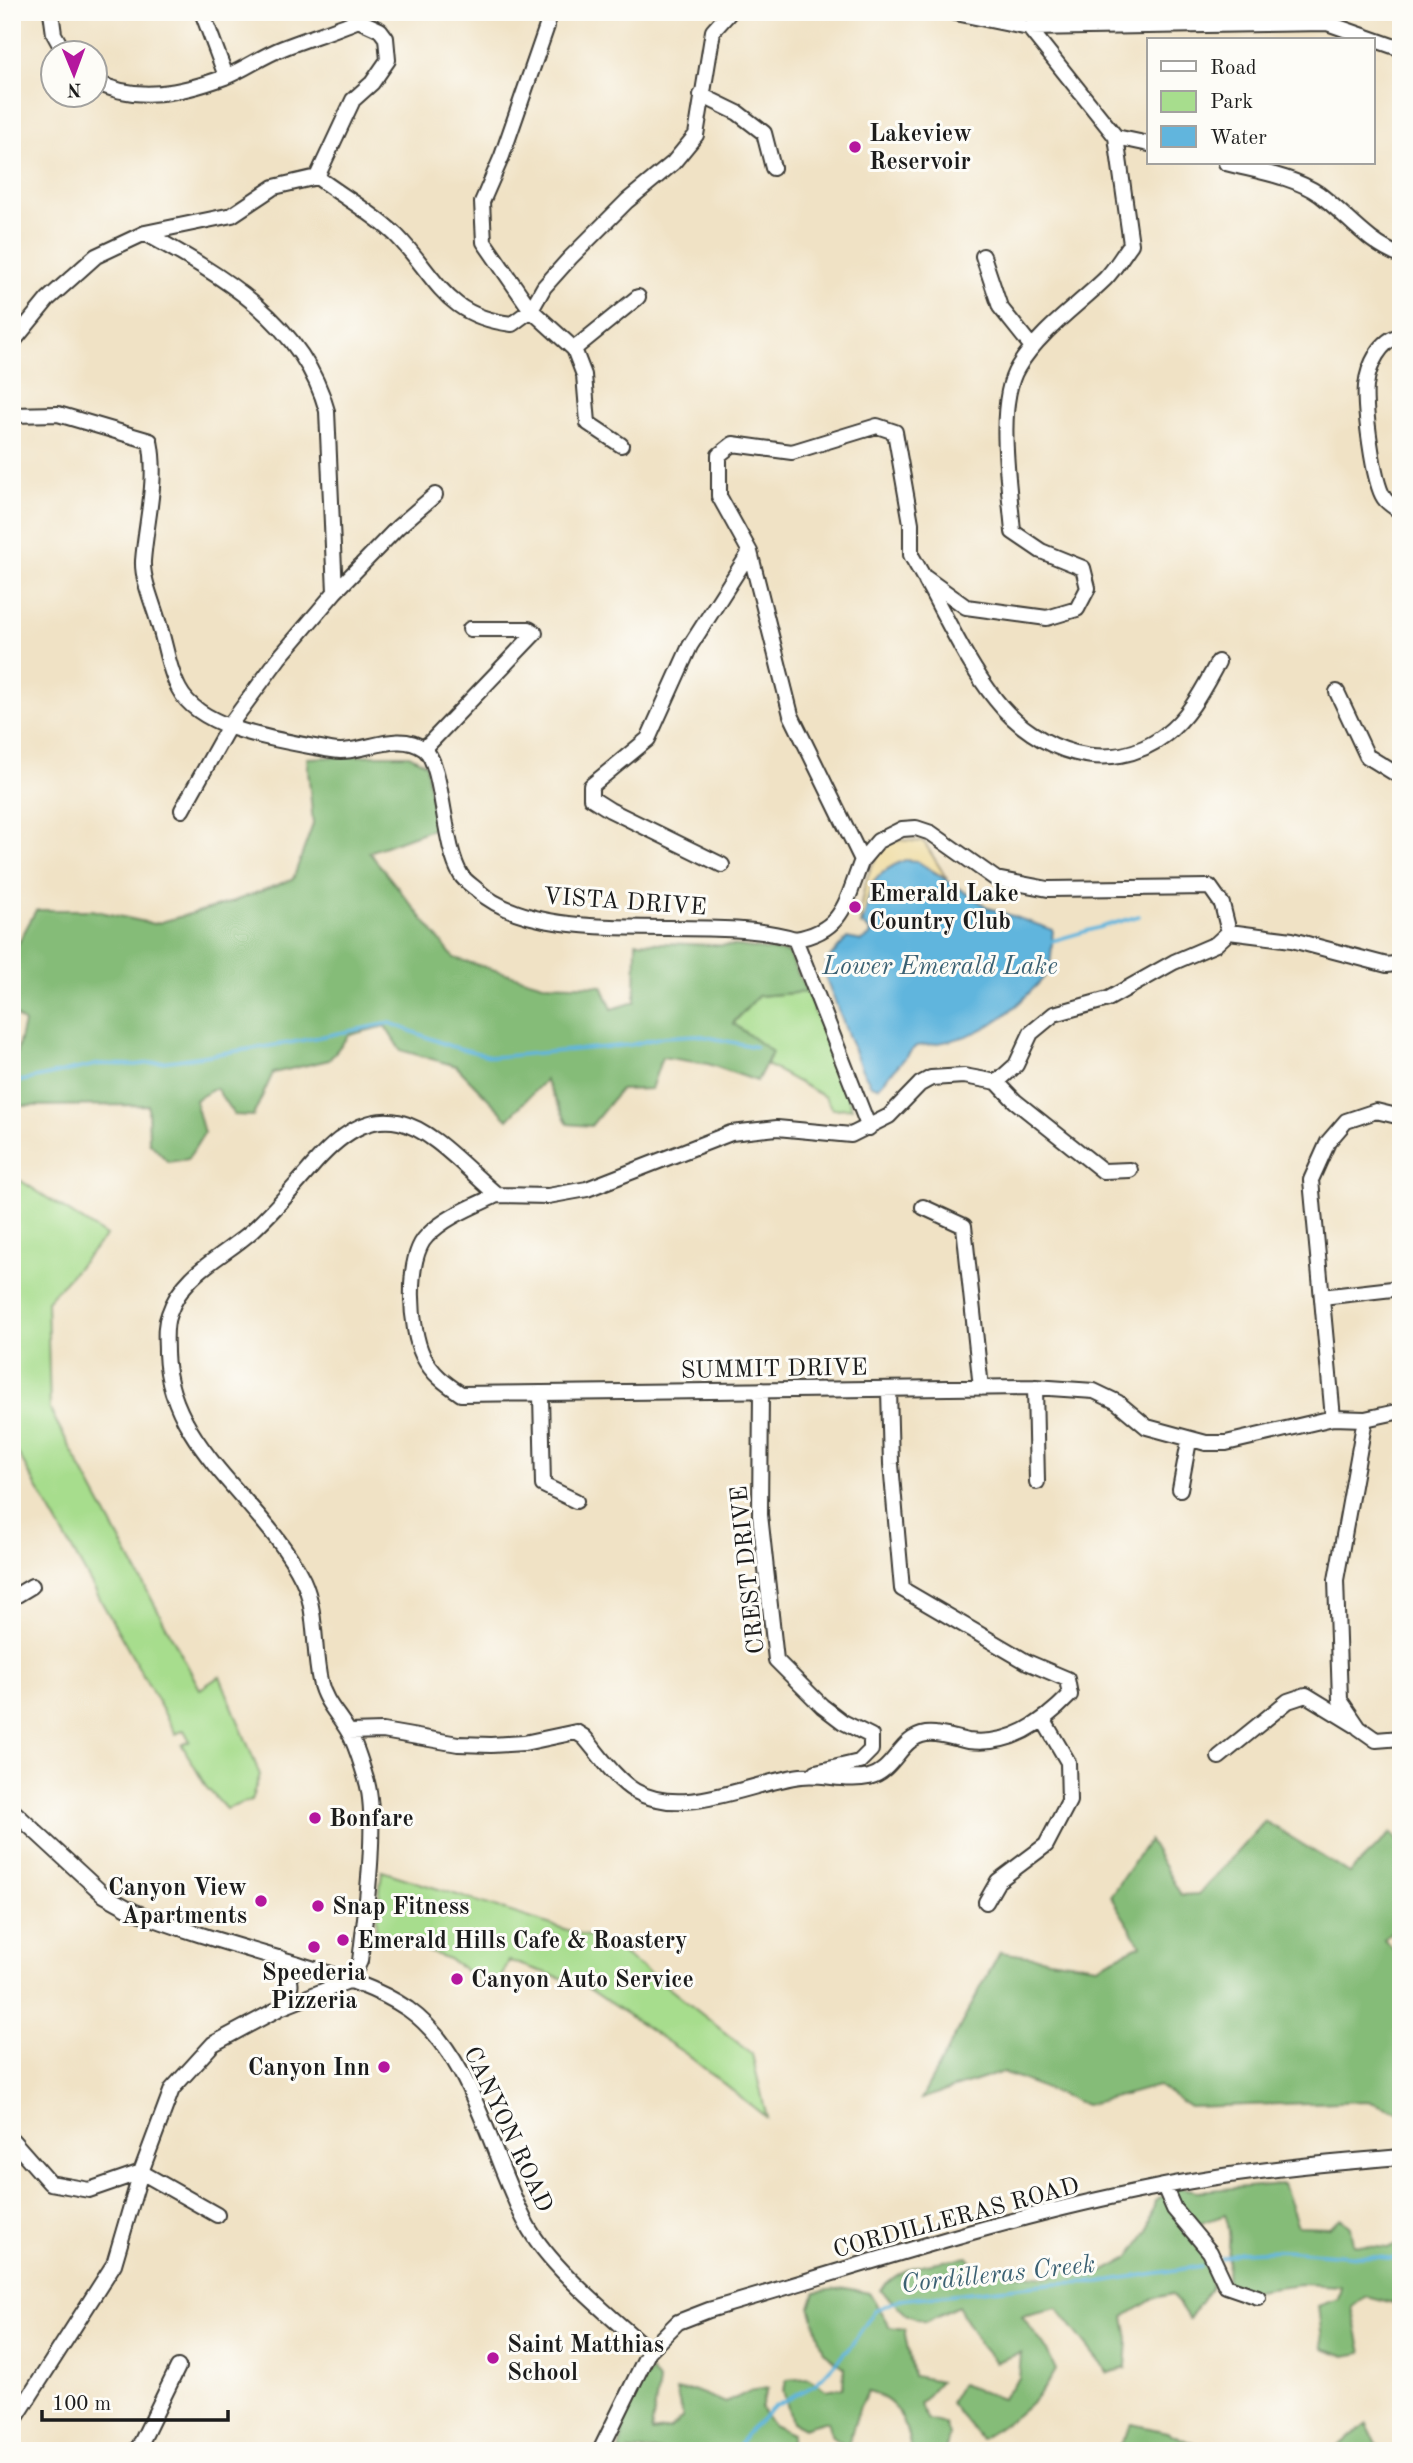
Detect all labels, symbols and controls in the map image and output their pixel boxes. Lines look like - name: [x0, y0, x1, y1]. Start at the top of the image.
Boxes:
- north arrow: [38, 38, 108, 108]
- legend: [1147, 38, 1374, 164]
- text: Road: [1210, 58, 1257, 79]
- text: N: [66, 79, 82, 98]
- text: Park: [1210, 92, 1253, 113]
- place label: Lakeview Reservoir: [869, 123, 972, 175]
- text: Water: [1210, 128, 1267, 149]
- marker: Lakeview Reservoir: [847, 139, 863, 155]
- place label: Emerald Lake Country Club: [869, 883, 1019, 935]
- street label: VISTA DRIVE: [542, 885, 707, 921]
- marker: Emerald Lake Country Club: [847, 899, 863, 915]
- water label: Lower Emerald Lake: [821, 954, 1058, 980]
- street label: SUMMIT DRIVE: [680, 1356, 868, 1384]
- street label: CREST DRIVE: [728, 1484, 770, 1655]
- place label: Bonfare: [329, 1808, 414, 1832]
- marker: Bonfare: [307, 1810, 323, 1826]
- place label: Canyon View Apartments: [108, 1877, 247, 1929]
- marker: Canyon View Apartments: [253, 1893, 269, 1909]
- place label: Snap Fitness: [332, 1896, 469, 1920]
- marker: Snap Fitness: [310, 1898, 326, 1914]
- place label: Emerald Hills Cafe & Roastery: [357, 1930, 688, 1954]
- marker: Emerald Hills Cafe & Roastery: [335, 1932, 351, 1948]
- marker: Speederia Pizzeria: [306, 1939, 322, 1955]
- place label: Speederia Pizzeria: [262, 1962, 366, 2014]
- place label: Canyon Auto Service: [471, 1969, 694, 1993]
- marker: Canyon Auto Service: [449, 1971, 465, 1987]
- street label: CANYON ROAD: [458, 2043, 556, 2216]
- place label: Canyon Inn: [248, 2057, 370, 2081]
- marker: Canyon Inn: [376, 2059, 392, 2075]
- street label: CORDILLERAS ROAD: [831, 2175, 1082, 2263]
- water label: Cordilleras Creek: [900, 2252, 1096, 2298]
- place label: Saint Matthias School: [507, 2334, 664, 2386]
- marker: Saint Matthias School: [485, 2350, 501, 2366]
- scale bar: [42, 2379, 228, 2423]
- text: 100 m: [52, 2394, 111, 2415]

